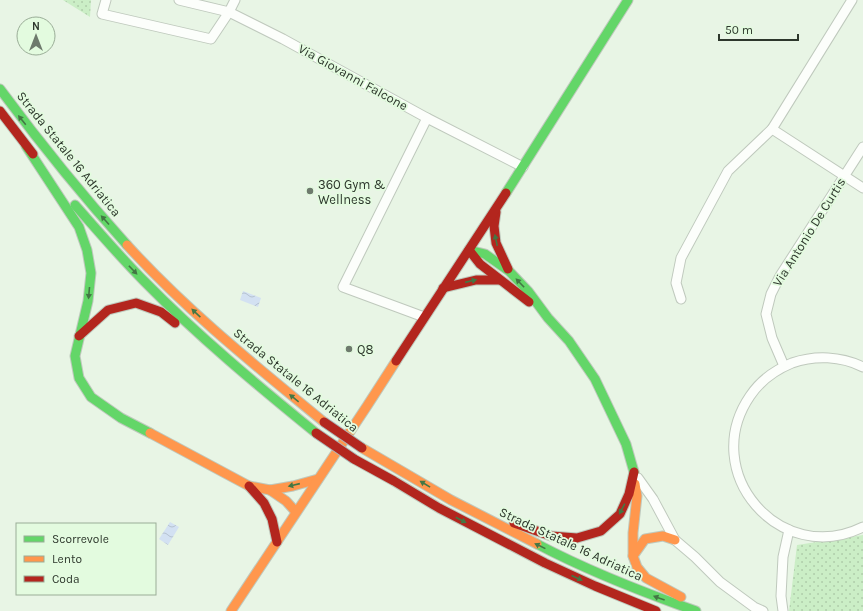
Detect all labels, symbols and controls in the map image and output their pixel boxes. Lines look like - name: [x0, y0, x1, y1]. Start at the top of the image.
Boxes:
- north arrow: [16, 16, 56, 56]
- scale bar: [719, 16, 798, 42]
- text: N: [32, 20, 40, 33]
- text: 50 m: [725, 23, 753, 37]
- street label: Via Giovanni Falcone: [296, 41, 411, 113]
- street label: Strada Statale 16 Adriatica: [14, 89, 124, 219]
- one-way arrow: [18, 114, 27, 125]
- street label: Via Antonio De Curtis: [769, 175, 849, 289]
- place label: 360 Gym & Wellness: [318, 177, 386, 207]
- marker: 360 Gym & Wellness: [305, 186, 315, 196]
- one-way arrow: [101, 214, 110, 225]
- one-way arrow: [492, 234, 498, 247]
- one-way arrow: [129, 265, 138, 275]
- one-way arrow: [465, 278, 477, 284]
- one-way arrow: [516, 278, 525, 288]
- one-way arrow: [86, 287, 93, 299]
- one-way arrow: [191, 308, 201, 318]
- street label: Strada Statale 16 Adriatica: [231, 325, 361, 435]
- place label: Q8: [357, 342, 373, 357]
- marker: Q8: [344, 344, 354, 354]
- one-way arrow: [289, 393, 300, 402]
- one-way arrow: [419, 481, 431, 488]
- one-way arrow: [288, 483, 301, 489]
- one-way arrow: [618, 503, 625, 515]
- street label: Strada Statale 16 Adriatica: [497, 504, 645, 584]
- one-way arrow: [455, 517, 466, 523]
- legend: [16, 523, 156, 595]
- text: Scorrevole: [52, 532, 109, 546]
- one-way arrow: [534, 543, 545, 549]
- text: Lento: [52, 552, 82, 566]
- text: Coda: [52, 572, 80, 586]
- one-way arrow: [571, 575, 583, 581]
- one-way arrow: [652, 594, 664, 600]

